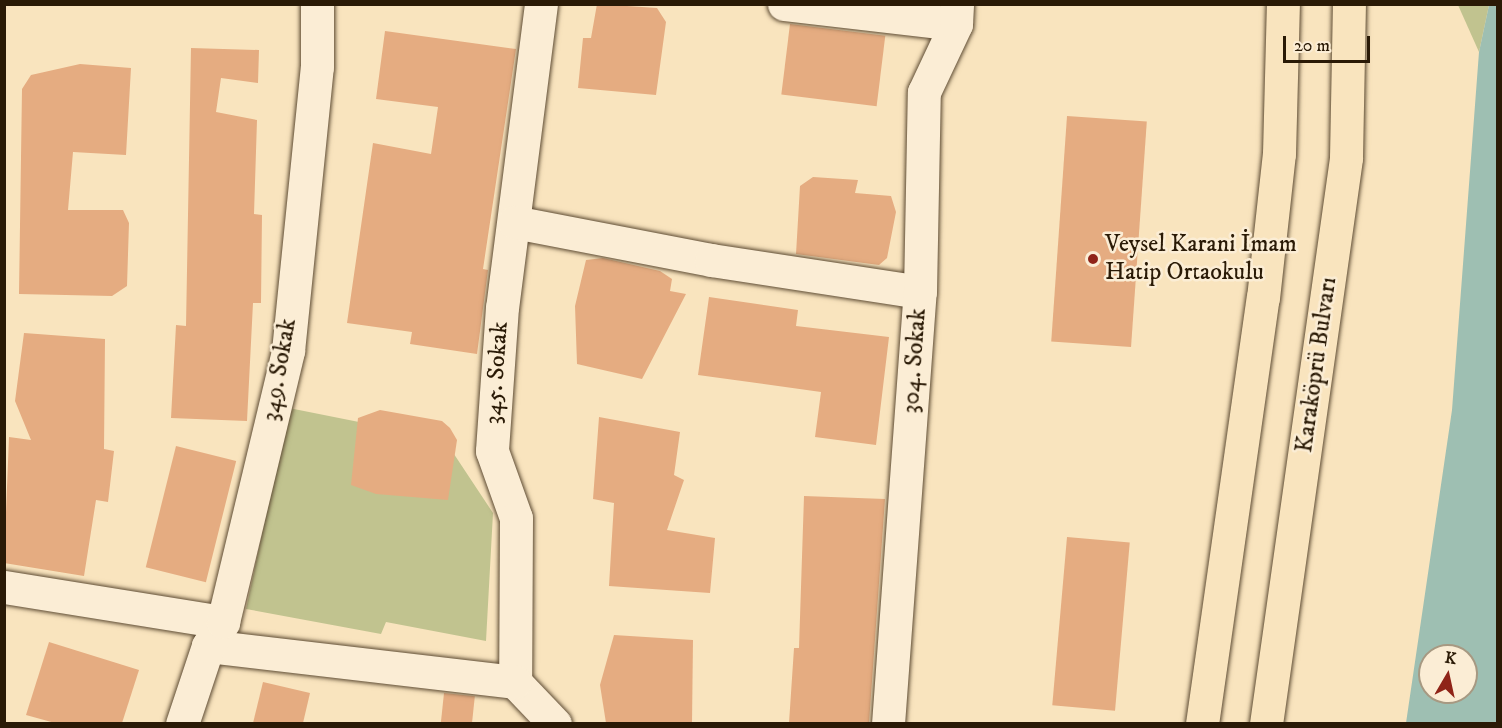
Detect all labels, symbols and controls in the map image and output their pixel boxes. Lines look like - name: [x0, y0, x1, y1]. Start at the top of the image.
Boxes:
- scale bar: [1286, 24, 1373, 62]
- text: 20 m: [1294, 35, 1330, 57]
- place label: Veysel Karani İmam Hatip Ortaokulu: [1105, 231, 1297, 287]
- marker: Veysel Karani İmam Hatip Ortaokulu: [1086, 252, 1100, 266]
- street label: Karaköprü Bulvarı: [1290, 275, 1344, 455]
- street label: 304. Sokak: [897, 308, 933, 414]
- street label: 349. Sokak: [257, 316, 303, 424]
- street label: 345. Sokak: [479, 321, 515, 425]
- north arrow: [1418, 644, 1478, 704]
- text: K: [1443, 647, 1458, 669]

